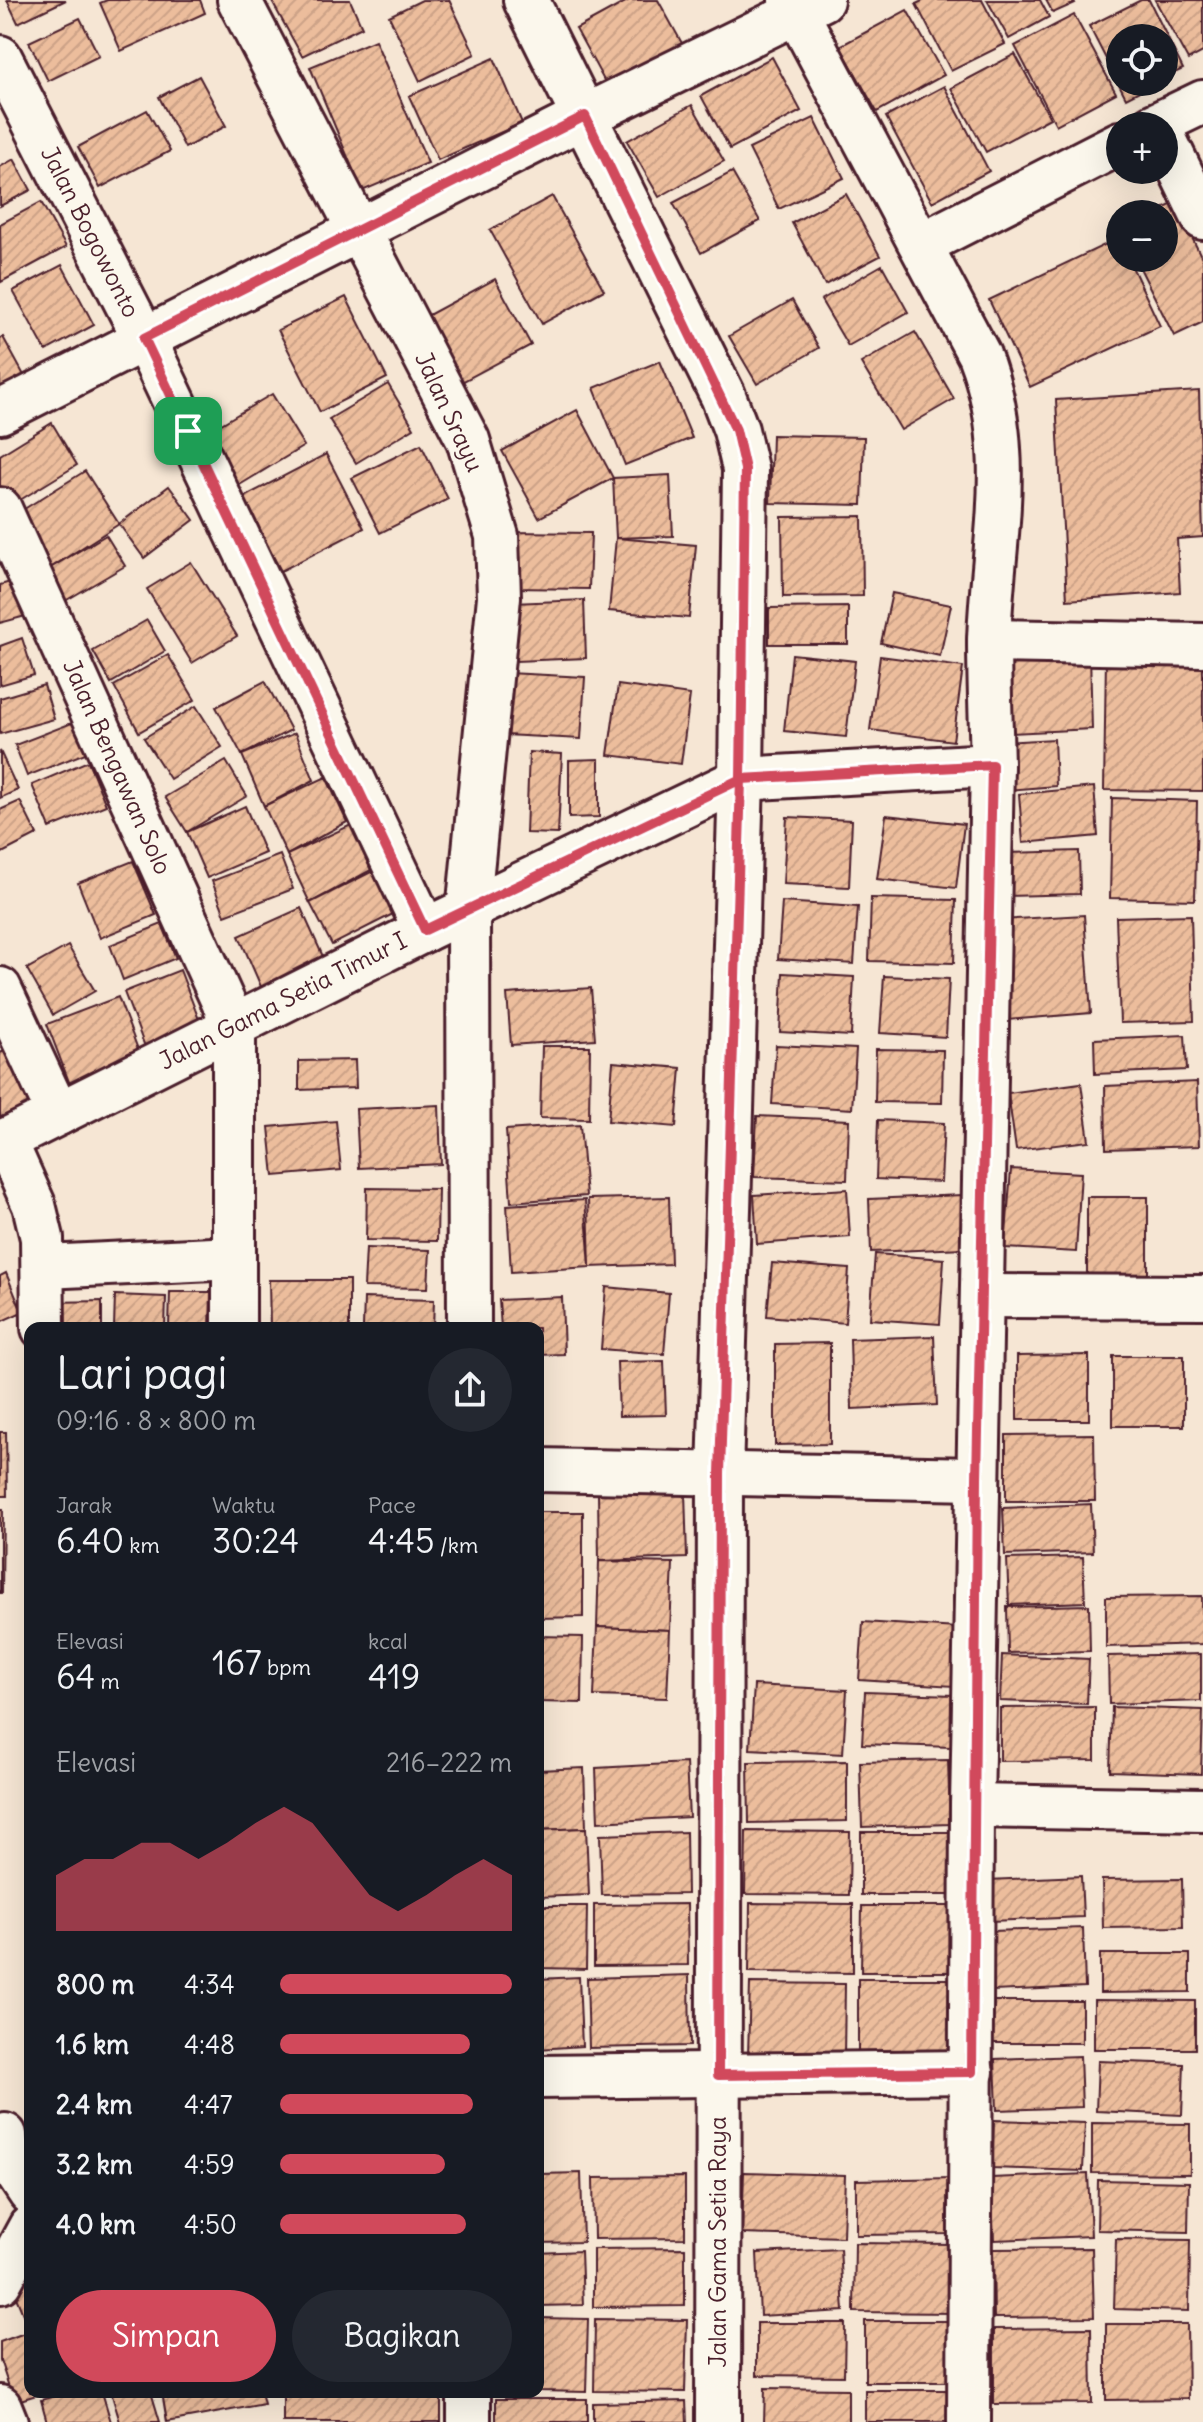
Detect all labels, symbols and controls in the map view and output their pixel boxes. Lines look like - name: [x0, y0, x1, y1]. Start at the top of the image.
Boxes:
- map controls: [1106, 24, 1178, 272]
- button: locate: [1106, 24, 1178, 96]
- button: +: [1106, 112, 1178, 184]
- street label: Jalan Bogowonto: [35, 141, 147, 322]
- button: −: [1106, 200, 1178, 272]
- street label: Jalan Srayu: [409, 347, 491, 476]
- pin: [154, 397, 222, 465]
- icon: arrive: [166, 409, 210, 453]
- street label: Jalan Bengawan Solo: [57, 654, 179, 879]
- street label: Jalan Gama Setia Timur I: [154, 925, 411, 1076]
- text: Lari pagi: [56, 1346, 227, 1401]
- button: share: [428, 1348, 512, 1432]
- text: 09:16 · 8 × 800 m: [56, 1404, 256, 1437]
- text: Jarak: [56, 1491, 112, 1519]
- text: Waktu: [212, 1491, 275, 1519]
- text: Pace: [368, 1491, 416, 1519]
- text: 6.40: [56, 1519, 124, 1562]
- text: 30:24: [212, 1519, 299, 1562]
- text: 4:45: [368, 1519, 435, 1562]
- text: km: [124, 1531, 160, 1559]
- text: /km: [435, 1531, 478, 1559]
- text: Elevasi: [56, 1627, 124, 1655]
- text: kcal: [368, 1627, 408, 1655]
- text: 167: [212, 1641, 262, 1684]
- text: bpm: [262, 1653, 311, 1681]
- text: 64: [56, 1655, 95, 1698]
- text: 419: [368, 1655, 420, 1698]
- text: m: [95, 1667, 120, 1695]
- text: Elevasi: [56, 1746, 136, 1779]
- text: 216–222 m: [386, 1746, 512, 1779]
- text: 800 m: [56, 1968, 134, 2001]
- text: 4:34: [184, 1968, 235, 2001]
- text: 1.6 km: [56, 2028, 129, 2061]
- text: 4:48: [184, 2028, 235, 2061]
- text: 2.4 km: [56, 2088, 132, 2121]
- text: 4:47: [184, 2088, 232, 2121]
- street label: Jalan Gama Setia Raya: [702, 2116, 732, 2368]
- text: 3.2 km: [56, 2148, 133, 2181]
- text: 4:59: [184, 2148, 235, 2181]
- text: 4.0 km: [56, 2208, 136, 2241]
- text: 4:50: [184, 2208, 237, 2241]
- button: Simpan: [56, 2290, 276, 2382]
- button: Bagikan: [292, 2290, 512, 2382]

